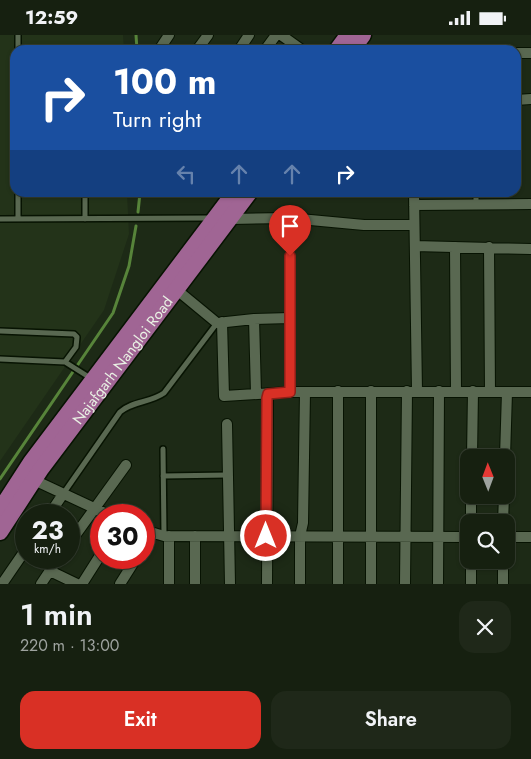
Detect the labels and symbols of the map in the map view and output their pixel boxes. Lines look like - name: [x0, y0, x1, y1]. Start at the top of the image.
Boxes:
- pin: [269, 205, 311, 256]
- street label: Najafgarh Nangloi Road: [67, 292, 178, 429]
- north arrow: [460, 449, 515, 504]
- speed limit sign: 30: [90, 504, 155, 569]
- position arrow: [239, 509, 291, 561]

